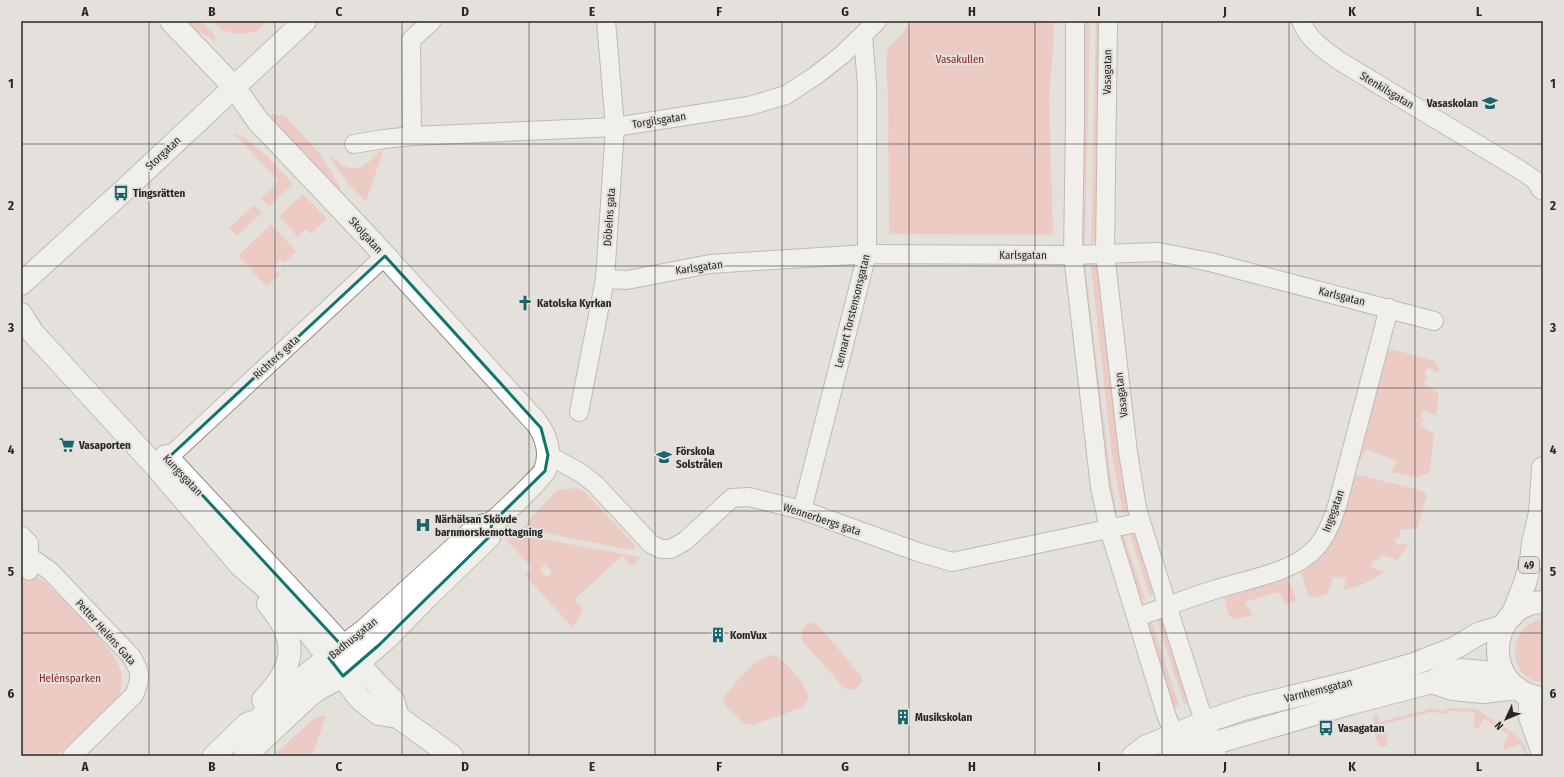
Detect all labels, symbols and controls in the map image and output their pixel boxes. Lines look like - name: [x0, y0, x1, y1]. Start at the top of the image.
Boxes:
- text: A: [80, 4, 89, 19]
- text: B: [208, 4, 216, 19]
- text: C: [336, 4, 343, 19]
- text: D: [461, 4, 469, 19]
- text: E: [589, 4, 595, 19]
- text: F: [716, 4, 722, 19]
- text: G: [841, 4, 849, 19]
- text: H: [968, 4, 976, 19]
- text: I: [1097, 4, 1101, 19]
- text: J: [1222, 4, 1227, 19]
- text: K: [1348, 4, 1356, 19]
- text: L: [1476, 4, 1482, 19]
- street label: Vasagatan: [1101, 49, 1114, 95]
- park label: Vasakullen: [936, 53, 984, 66]
- street label: Stenkilsgatan: [1357, 69, 1416, 112]
- text: 1: [8, 76, 14, 91]
- text: 1: [1550, 76, 1556, 91]
- school or university icon: Vasaskolan: [1481, 94, 1499, 112]
- place label: Vasaskolan: [1426, 97, 1478, 110]
- street label: Torgilsgatan: [631, 110, 687, 131]
- street label: Storgatan: [143, 134, 184, 173]
- bus stop icon: Tingsrätten: [112, 184, 130, 202]
- place label: Tingsrätten: [133, 187, 185, 200]
- street label: Döbelns gata: [601, 187, 618, 247]
- text: 2: [7, 198, 14, 213]
- text: 2: [1549, 198, 1556, 213]
- street label: Skolgatan: [346, 215, 385, 256]
- street label: Karlsgatan: [999, 249, 1047, 262]
- street label: Lennart Torstensonsgatan: [832, 253, 873, 369]
- street label: Karlsgatan: [675, 258, 724, 277]
- street label: Karlsgatan: [1317, 284, 1367, 309]
- church icon: Katolska Kyrkan: [516, 294, 534, 312]
- place label: Katolska Kyrkan: [537, 297, 612, 310]
- text: 3: [7, 320, 14, 335]
- text: 3: [1549, 320, 1556, 335]
- street label: Richters gata: [251, 333, 302, 382]
- street label: Vasagatan: [1112, 372, 1131, 418]
- supermarket icon: Vasaporten: [58, 436, 76, 454]
- place label: Vasaporten: [78, 439, 131, 452]
- text: 4: [8, 442, 15, 457]
- text: 4: [1550, 442, 1557, 457]
- place label: Förskola Solstrålen: [676, 445, 723, 471]
- school or university icon: Förskola Solstrålen: [655, 448, 673, 466]
- street label: Kungsgatan: [160, 452, 205, 499]
- street label: Ingegatan: [1320, 488, 1347, 534]
- street label: Wennerbergs gata: [781, 501, 862, 538]
- place label: Närhälsan Skövde barnmorskemottagning: [435, 513, 543, 539]
- hospital icon: Närhälsan Skövde barnmorskemottagning: [414, 516, 432, 534]
- road number: 49: [1519, 557, 1539, 573]
- text: 5: [8, 564, 14, 579]
- text: 5: [1550, 564, 1556, 579]
- street label: Petter Heléns Gata: [73, 597, 138, 668]
- street label: Badhusgatan: [326, 615, 380, 662]
- building icon: KomVux: [709, 626, 727, 644]
- place label: KomVux: [730, 629, 768, 642]
- park label: Helénsparken: [39, 672, 101, 685]
- street label: Varnhemsgatan: [1283, 676, 1353, 705]
- text: 6: [8, 686, 15, 701]
- text: 6: [1550, 686, 1557, 701]
- north arrow: [1486, 699, 1526, 739]
- building icon: Musikskolan: [894, 708, 912, 726]
- place label: Musikskolan: [915, 711, 972, 724]
- bus stop icon: Vasagatan: [1317, 719, 1335, 737]
- text: N: [1492, 719, 1506, 732]
- place label: Vasagatan: [1337, 722, 1385, 735]
- text: A: [80, 759, 89, 774]
- text: B: [208, 759, 216, 774]
- text: C: [336, 759, 343, 774]
- text: D: [461, 759, 469, 774]
- text: E: [589, 759, 595, 774]
- text: F: [716, 759, 722, 774]
- text: G: [841, 759, 849, 774]
- text: H: [968, 759, 976, 774]
- text: I: [1097, 759, 1101, 774]
- text: J: [1222, 759, 1227, 774]
- text: K: [1348, 759, 1356, 774]
- text: L: [1476, 759, 1482, 774]

